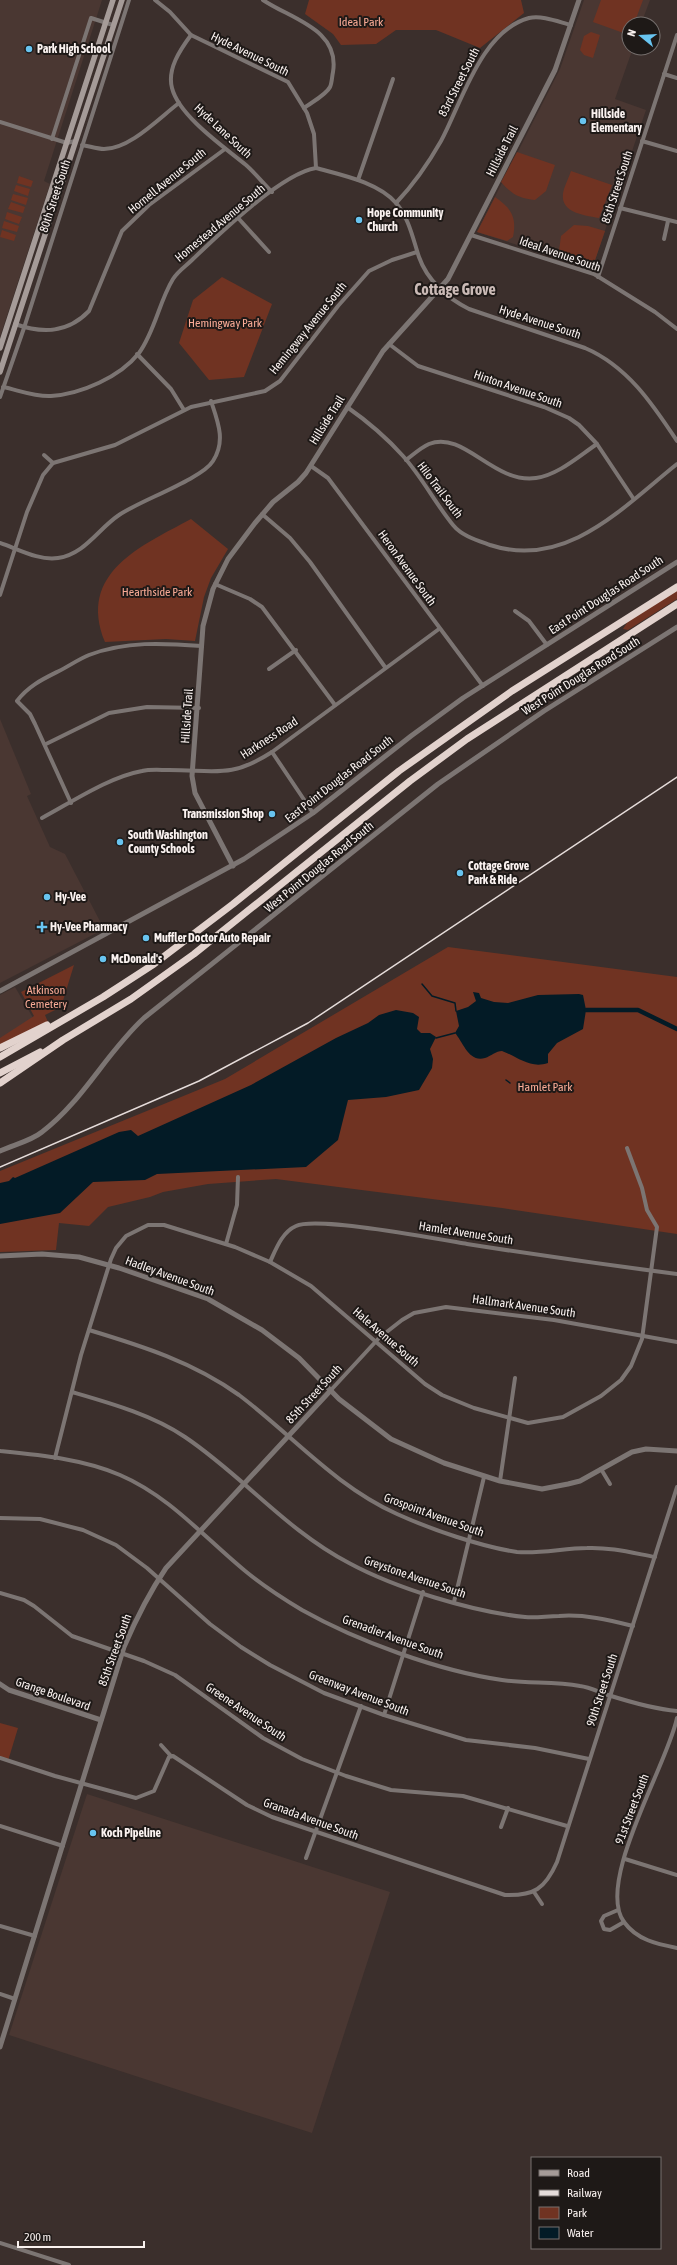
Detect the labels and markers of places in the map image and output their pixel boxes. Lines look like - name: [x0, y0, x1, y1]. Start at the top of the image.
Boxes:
- place label: Park High School: [37, 42, 112, 56]
- marker: Park High School: [24, 44, 34, 54]
- place label: Hillside Elementary: [591, 107, 642, 135]
- marker: Hillside Elementary: [578, 116, 588, 126]
- place label: Hope Community Church: [367, 206, 444, 234]
- marker: Hope Community Church: [354, 215, 364, 225]
- place label: Transmission Shop: [183, 807, 264, 821]
- marker: Transmission Shop: [267, 809, 277, 819]
- place label: South Washington County Schools: [128, 828, 208, 856]
- marker: South Washington County Schools: [115, 837, 125, 847]
- place label: Cottage Grove Park & Ride: [468, 859, 530, 887]
- marker: Cottage Grove Park & Ride: [455, 868, 465, 878]
- place label: Hy-Vee: [55, 890, 87, 904]
- marker: Hy-Vee: [42, 892, 52, 902]
- place label: Hy-Vee Pharmacy: [50, 920, 127, 934]
- marker: Hy-Vee Pharmacy: [37, 922, 47, 932]
- place label: Muffler Doctor Auto Repair: [154, 931, 271, 945]
- marker: Muffler Doctor Auto Repair: [141, 933, 151, 943]
- place label: McDonald's: [111, 952, 163, 966]
- marker: McDonald's: [98, 954, 108, 964]
- place label: Koch Pipeline: [101, 1826, 162, 1840]
- marker: Koch Pipeline: [88, 1828, 98, 1838]

